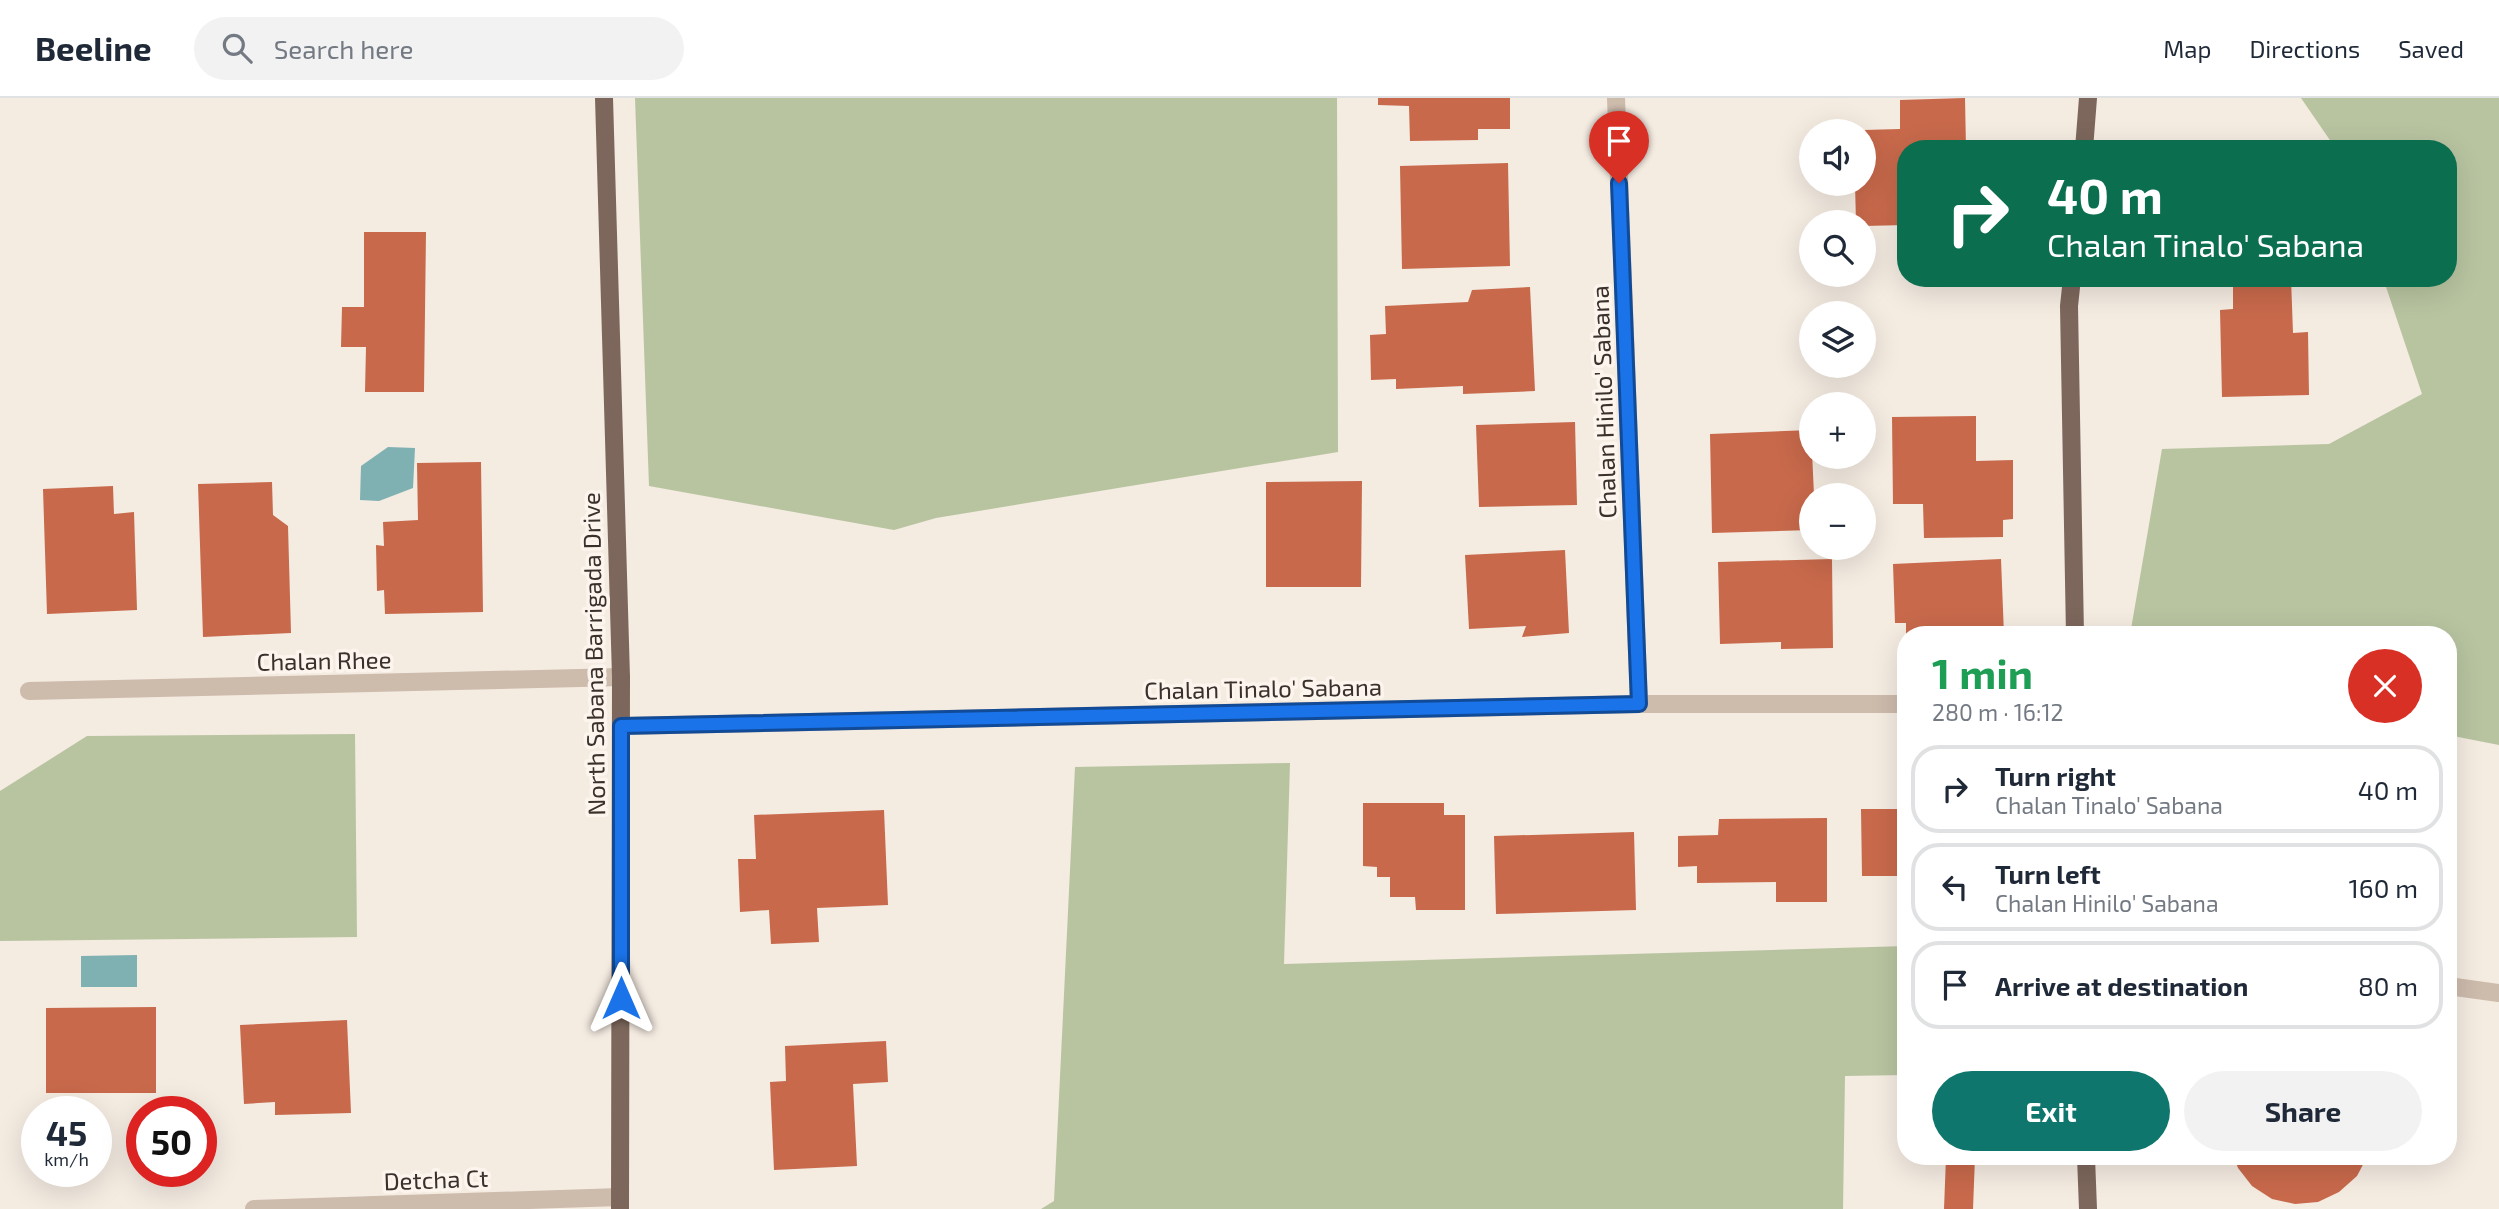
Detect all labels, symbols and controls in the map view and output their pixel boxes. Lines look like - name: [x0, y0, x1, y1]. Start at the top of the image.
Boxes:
- search box: [194, 17, 684, 80]
- text: Beeline: [35, 28, 152, 68]
- icon: search: [218, 29, 256, 67]
- text: Search here: [274, 33, 413, 64]
- text: Map: [2163, 34, 2211, 63]
- text: Directions: [2249, 34, 2360, 63]
- text: Saved: [2398, 34, 2464, 63]
- pin: [1589, 111, 1649, 183]
- map controls: [1799, 119, 1876, 560]
- button: sound: [1799, 119, 1876, 196]
- icon: arrive: [1600, 122, 1638, 160]
- text: 40 m: [2047, 165, 2163, 224]
- icon: right: [1932, 168, 2023, 259]
- button: search: [1799, 210, 1876, 287]
- text: Chalan Tinalo' Sabana: [2047, 225, 2364, 263]
- street label: Chalan Hinilo' Sabana: [1584, 285, 1622, 519]
- button: layers: [1799, 301, 1876, 378]
- button: +: [1799, 392, 1876, 469]
- button: −: [1799, 483, 1876, 560]
- street label: North Sabana Barrigada Drive: [576, 492, 610, 816]
- street label: Chalan Rhee: [256, 644, 392, 676]
- text: 1 min: [1932, 647, 2033, 697]
- button: close: [2348, 649, 2422, 723]
- street label: Chalan Tinalo' Sabana: [1144, 671, 1382, 705]
- text: 280 m · 16:12: [1932, 698, 2064, 726]
- text: Turn right: [1995, 760, 2116, 791]
- icon: right: [1936, 770, 1974, 808]
- text: 40 m: [2358, 774, 2418, 805]
- text: Chalan Tinalo' Sabana: [1995, 791, 2223, 819]
- text: Turn left: [1995, 858, 2101, 889]
- icon: left: [1936, 868, 1974, 906]
- text: 160 m: [2349, 872, 2418, 903]
- text: Chalan Hinilo' Sabana: [1995, 889, 2219, 917]
- position arrow: [584, 961, 658, 1035]
- icon: arrive: [1936, 966, 1974, 1004]
- text: Arrive at destination: [1995, 970, 2248, 1001]
- text: 80 m: [2358, 970, 2418, 1001]
- button: Exit: [1932, 1071, 2170, 1151]
- button: Share: [2184, 1071, 2422, 1151]
- speed limit sign: 50: [126, 1096, 217, 1187]
- text: 45: [46, 1111, 87, 1153]
- text: km/h: [44, 1148, 89, 1170]
- street label: Detcha Ct: [383, 1163, 489, 1195]

